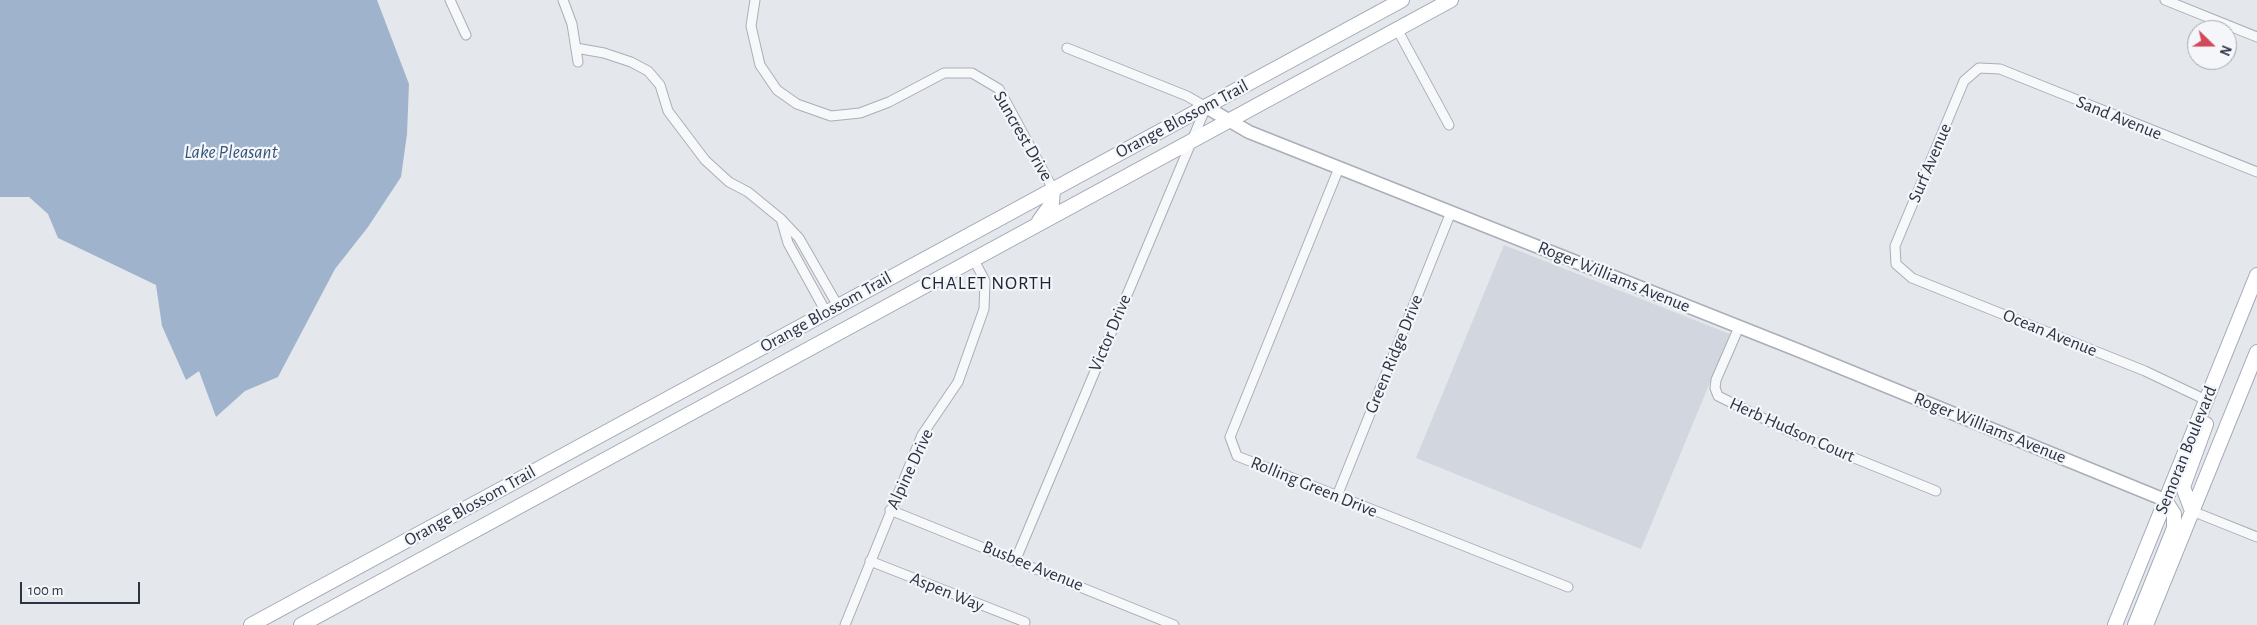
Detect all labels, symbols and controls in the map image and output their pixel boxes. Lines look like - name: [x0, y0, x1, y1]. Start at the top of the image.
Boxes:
- north arrow: [2187, 20, 2237, 70]
- text: N: [2217, 43, 2233, 57]
- street label: Orange Blossom Trail: [1112, 75, 1252, 163]
- street label: Suncrest Drive: [989, 87, 1057, 185]
- street label: Sand Avenue: [2073, 91, 2165, 145]
- street label: Surf Avenue: [1904, 120, 1956, 206]
- water label: Lake Pleasant: [184, 141, 278, 163]
- street label: Roger Williams Avenue: [1535, 237, 1693, 317]
- street label: Orange Blossom Trail: [756, 267, 896, 357]
- district label: CHALET NORTH: [919, 272, 1055, 294]
- street label: Victor Drive: [1084, 291, 1136, 375]
- street label: Green Ridge Drive: [1360, 291, 1428, 417]
- street label: Ocean Avenue: [2000, 304, 2100, 362]
- street label: Semoran Boulevard: [2150, 383, 2222, 517]
- street label: Roger Williams Avenue: [1911, 388, 2069, 468]
- street label: Herb Hudson Court: [1726, 393, 1858, 467]
- street label: Alpine Drive: [882, 425, 938, 513]
- street label: Rolling Green Drive: [1247, 452, 1381, 522]
- street label: Orange Blossom Trail: [400, 461, 540, 551]
- street label: Busbee Avenue: [979, 536, 1087, 596]
- street label: Aspen Way: [907, 567, 987, 617]
- scale bar: [22, 572, 142, 604]
- text: 100 m: [28, 583, 63, 598]

